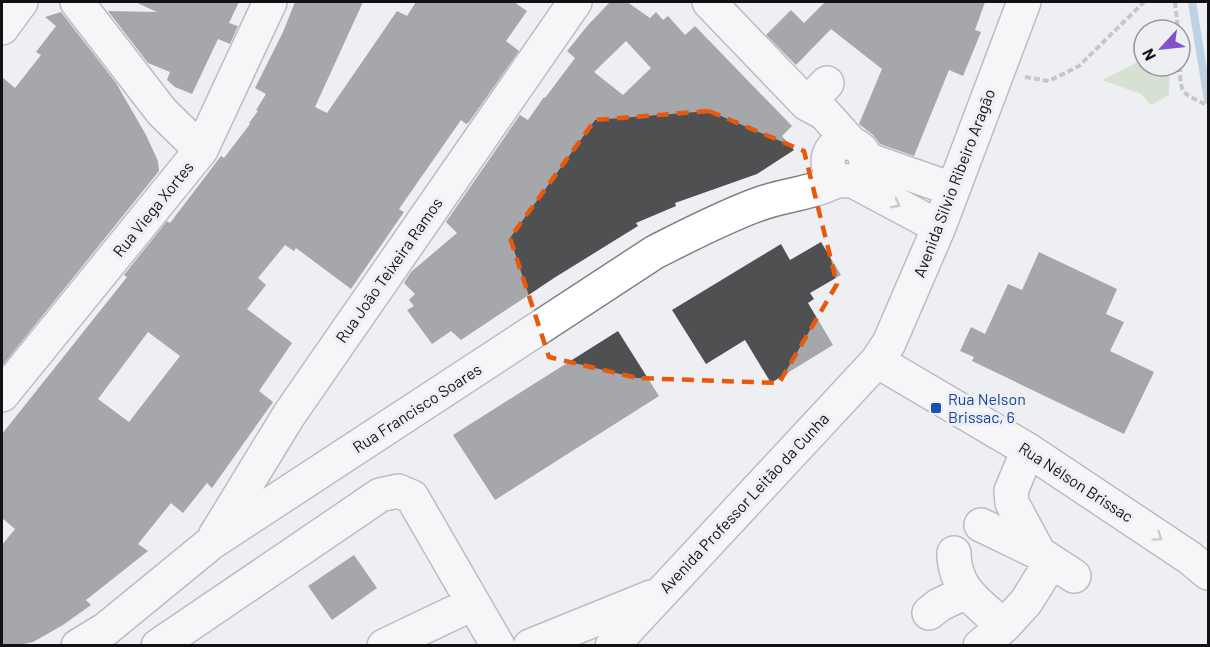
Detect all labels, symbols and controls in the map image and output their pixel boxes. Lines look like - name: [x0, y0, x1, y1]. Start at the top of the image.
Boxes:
- north arrow: [1132, 18, 1192, 78]
- text: N: [1137, 46, 1159, 64]
- street label: Avenida Silvio Ribeiro Aragão: [909, 86, 998, 280]
- street label: Rua Viega Xortes: [108, 157, 197, 260]
- street label: Rua João Teixeira Ramos: [331, 193, 446, 346]
- one-way arrow: [890, 197, 900, 208]
- street label: Rua Francisco Soares: [349, 359, 485, 456]
- place label: Rua Nelson Brissac, 6: [948, 389, 1026, 426]
- marker: Rua Nelson Brissac, 6: [929, 401, 943, 415]
- street label: Avenida Professor Leitão da Cunha: [655, 409, 832, 597]
- street label: Rua Nélson Brissac: [1015, 438, 1137, 526]
- one-way arrow: [1152, 530, 1163, 541]

